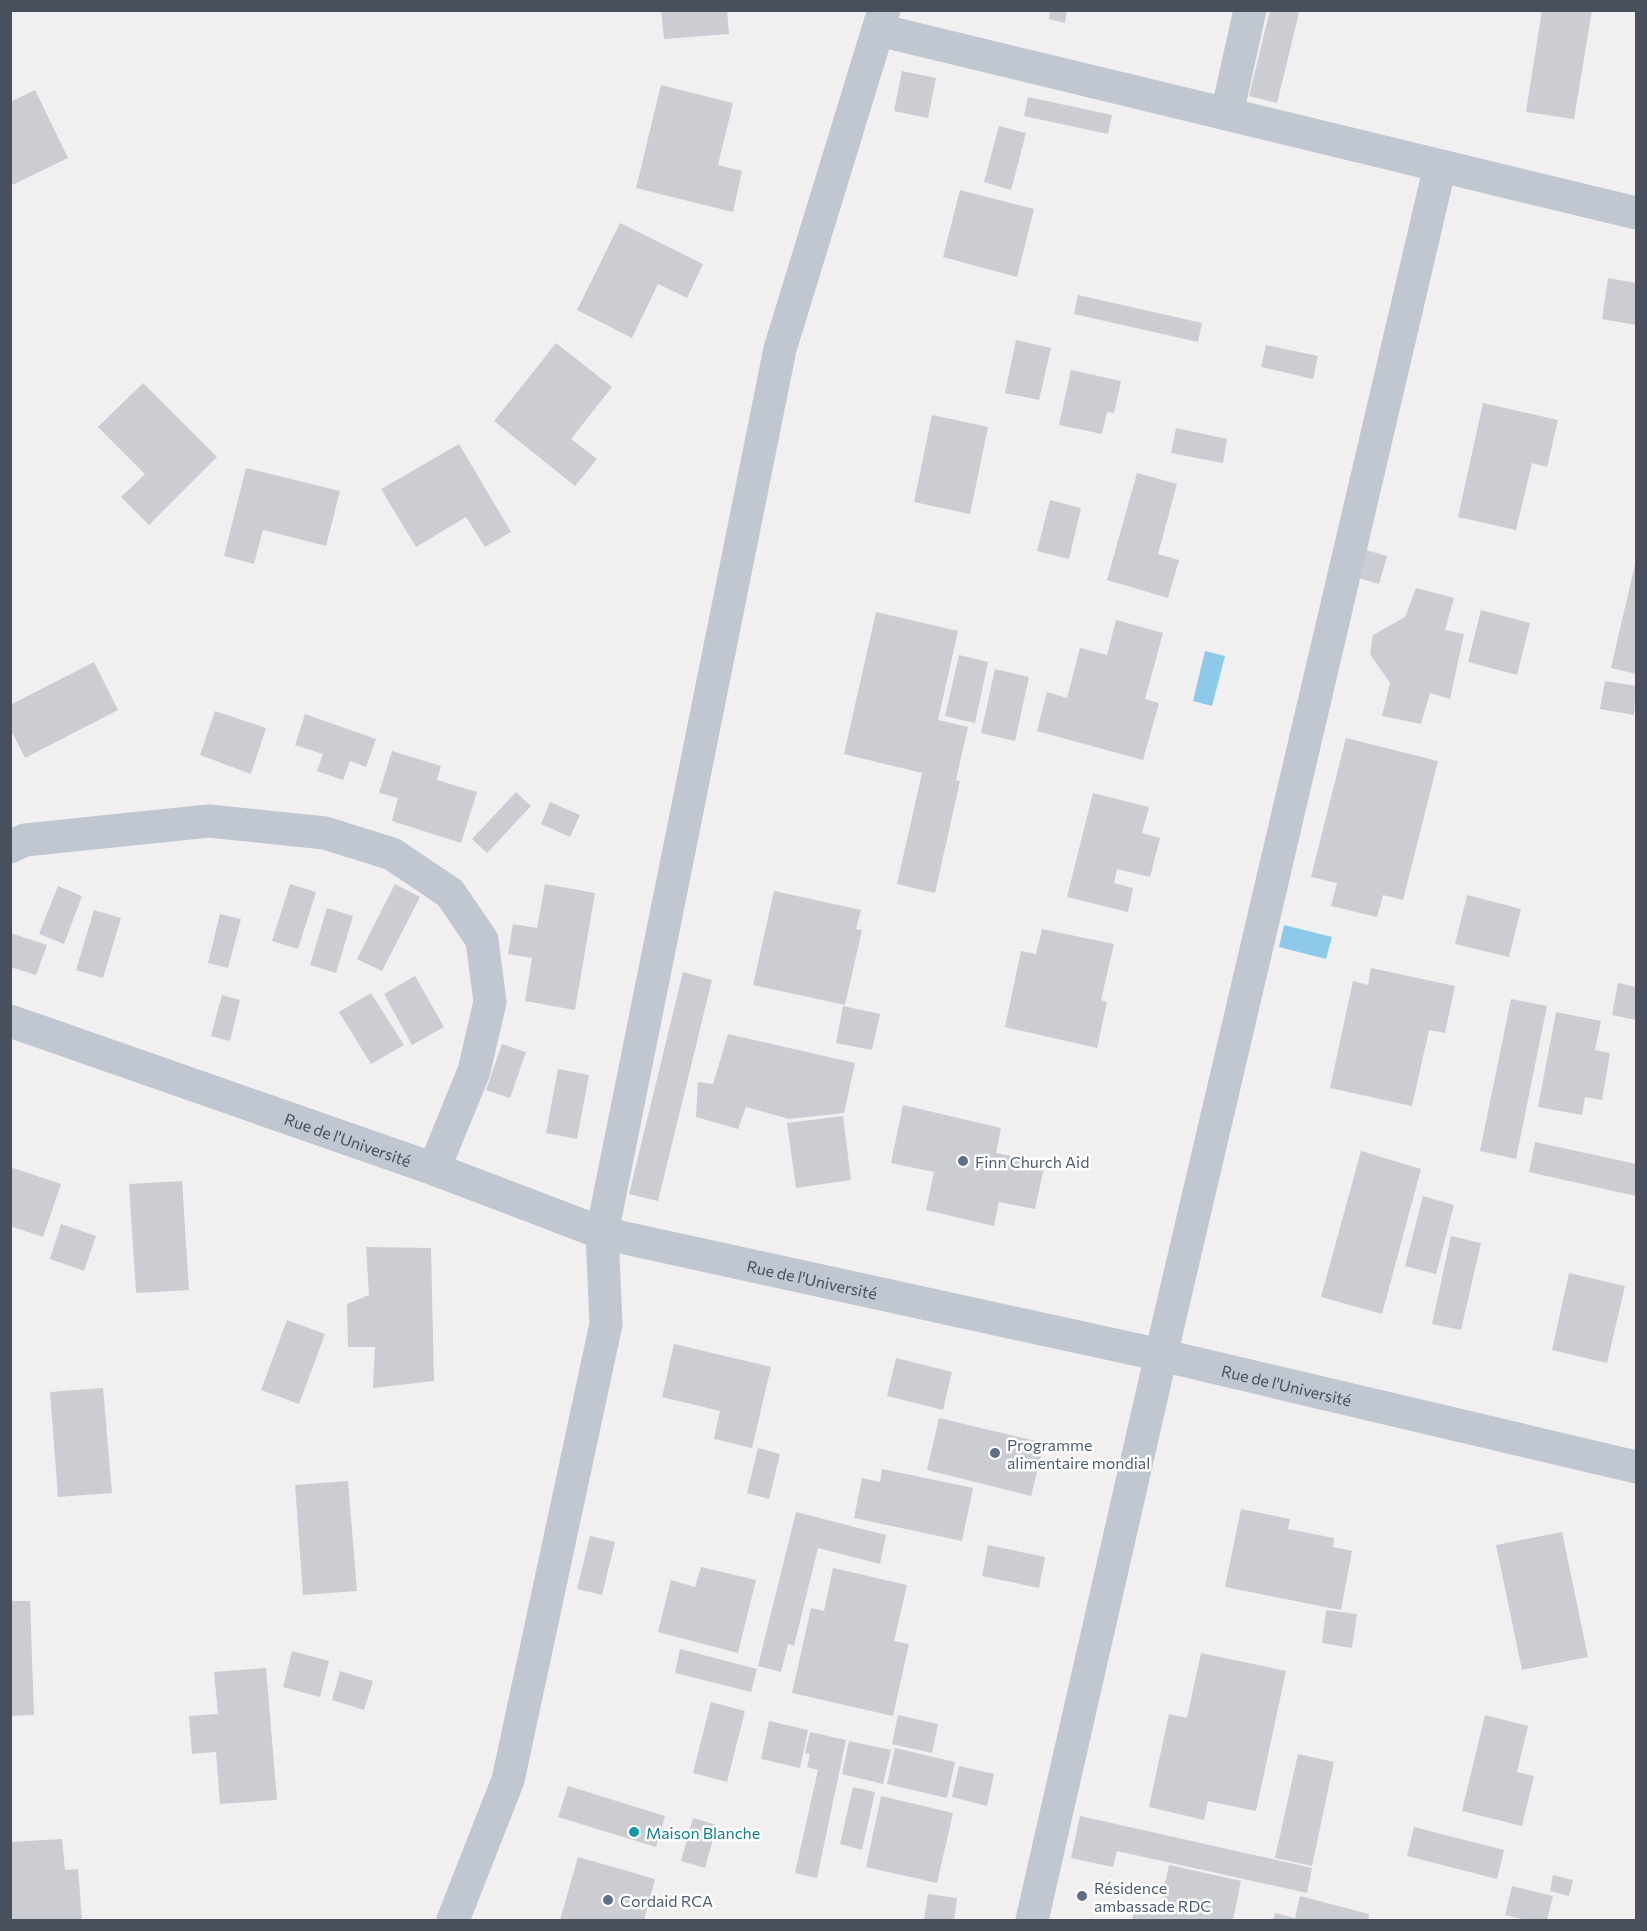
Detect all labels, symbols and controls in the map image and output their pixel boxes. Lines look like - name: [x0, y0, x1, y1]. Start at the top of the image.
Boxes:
- street label: Rue de l'Université: [282, 1108, 414, 1170]
- place label: Finn Church Aid: [975, 1152, 1089, 1171]
- marker: Finn Church Aid: [956, 1154, 970, 1168]
- street label: Rue de l'Université: [745, 1255, 879, 1302]
- street label: Rue de l'Université: [1220, 1360, 1353, 1409]
- place label: Programme alimentaire mondial: [1007, 1435, 1150, 1472]
- marker: Programme alimentaire mondial: [988, 1446, 1002, 1460]
- place label: Maison Blanche: [646, 1823, 760, 1842]
- marker: Maison Blanche: [627, 1825, 641, 1839]
- place label: Résidence ambassade RDC: [1094, 1878, 1211, 1915]
- marker: Résidence ambassade RDC: [1075, 1889, 1089, 1903]
- place label: Cordaid RCA: [620, 1891, 713, 1910]
- marker: Cordaid RCA: [601, 1893, 615, 1907]

